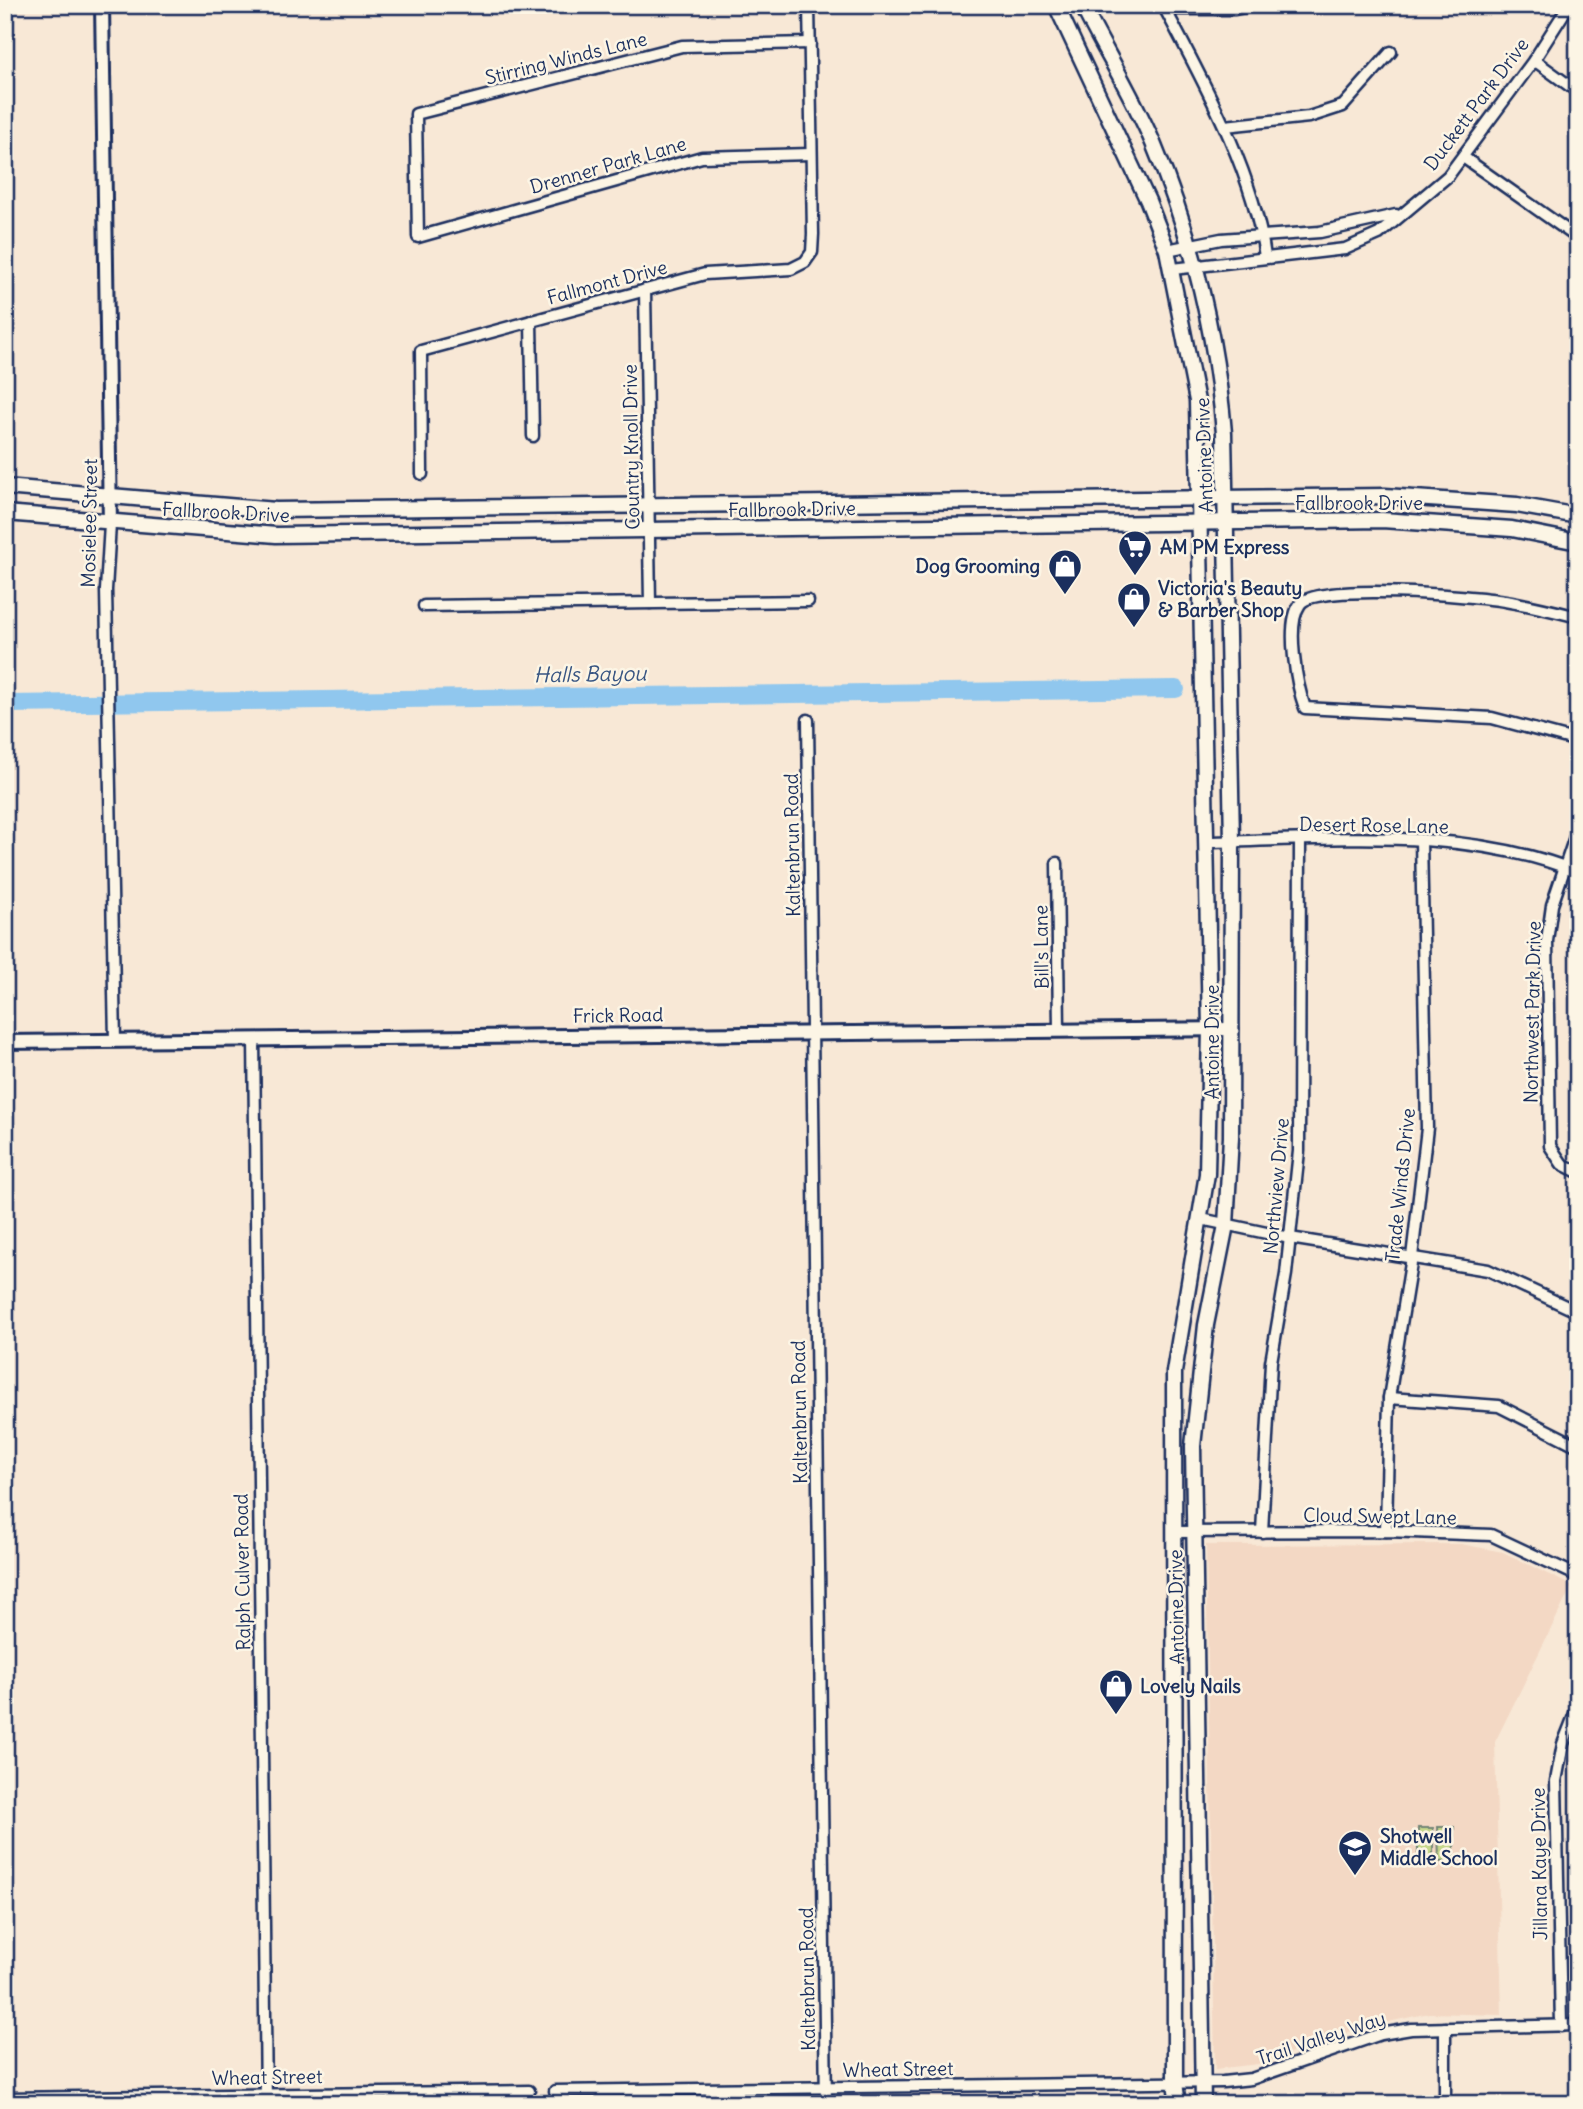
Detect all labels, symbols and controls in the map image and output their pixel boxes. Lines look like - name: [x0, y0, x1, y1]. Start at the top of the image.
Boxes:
- street label: Stirring Winds Lane: [483, 26, 649, 90]
- street label: Duckett Park Drive: [1418, 33, 1534, 175]
- street label: Drenner Park Lane: [527, 131, 689, 199]
- street label: Fallmont Drive: [544, 254, 670, 310]
- street label: Country Knoll Drive: [618, 364, 644, 530]
- street label: Antoine Drive: [1190, 397, 1218, 513]
- street label: Mosielee Street: [76, 458, 102, 588]
- street label: Fallbrook Drive: [1295, 491, 1423, 515]
- street label: Fallbrook Drive: [728, 496, 856, 522]
- street label: Fallbrook Drive: [162, 497, 290, 527]
- supermarket icon: AM PM Express: [1116, 528, 1154, 577]
- place label: AM PM Express: [1160, 535, 1290, 559]
- shop icon: Dog Grooming: [1046, 547, 1084, 596]
- place label: Dog Grooming: [916, 554, 1040, 578]
- place label: Victoria's Beauty & Barber Shop: [1158, 576, 1302, 622]
- shop icon: Victoria's Beauty & Barber Shop: [1115, 580, 1153, 629]
- water label: Halls Bayou: [533, 659, 648, 688]
- street label: Kaltenbrun Road: [779, 773, 805, 917]
- street label: Desert Rose Lane: [1299, 812, 1449, 838]
- street label: Bill's Lane: [1028, 905, 1054, 989]
- street label: Northwest Park Drive: [1518, 921, 1546, 1103]
- street label: Antoine Drive: [1200, 984, 1224, 1100]
- street label: Frick Road: [573, 1002, 663, 1028]
- street label: Trade Winds Drive: [1380, 1107, 1420, 1263]
- street label: Northview Drive: [1258, 1117, 1294, 1255]
- street label: Kaltenbrun Road: [786, 1340, 812, 1484]
- street label: Ralph Culver Road: [229, 1493, 255, 1651]
- street label: Cloud Swept Lane: [1303, 1503, 1457, 1529]
- street label: Antoine Drive: [1163, 1549, 1189, 1665]
- shop icon: Lovely Nails: [1097, 1667, 1135, 1716]
- place label: Lovely Nails: [1140, 1674, 1241, 1698]
- street label: Jillana Kaye Drive: [1526, 1787, 1552, 1941]
- place label: Shotwell Middle School: [1380, 1824, 1498, 1870]
- school or university icon: Shotwell Middle School: [1336, 1828, 1374, 1877]
- street label: Kaltenbrun Road: [794, 1907, 820, 2051]
- street label: Trail Valley Way: [1253, 2006, 1389, 2070]
- street label: Wheat Street: [842, 2056, 954, 2082]
- street label: Wheat Street: [211, 2064, 323, 2090]

